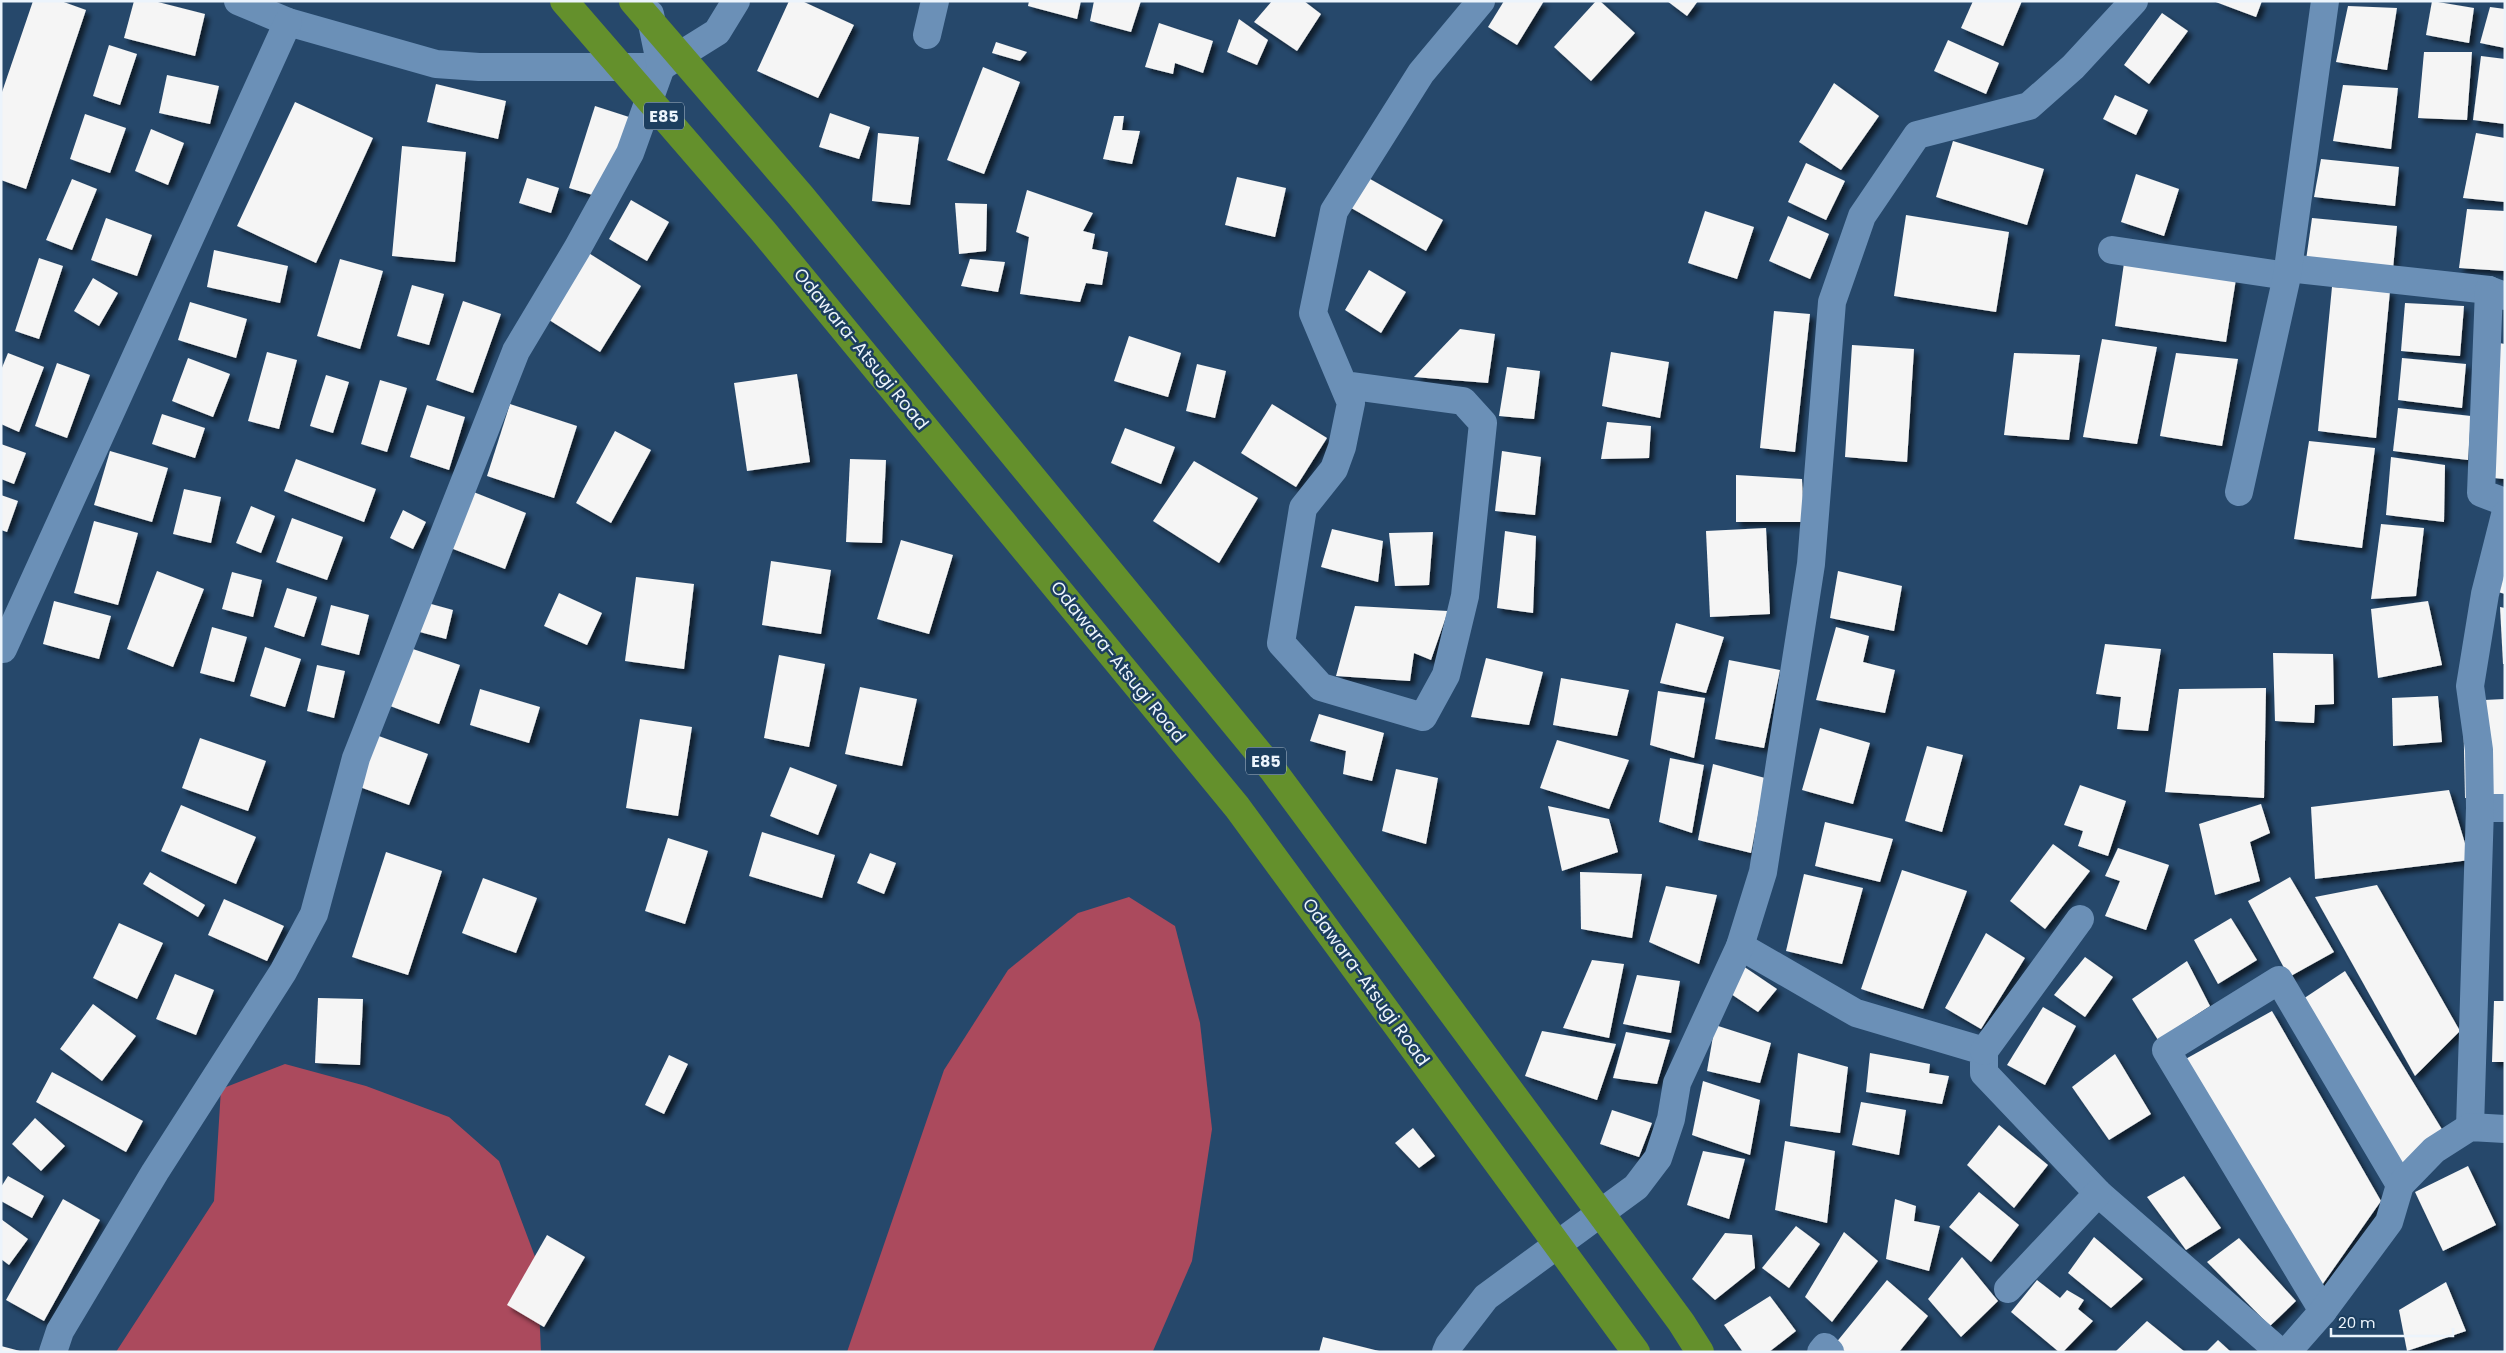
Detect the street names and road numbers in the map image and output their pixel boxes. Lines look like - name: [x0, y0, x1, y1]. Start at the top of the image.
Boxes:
- road number: E85: [644, 102, 684, 130]
- street label: Odawara-Atsugi Road: [788, 262, 935, 435]
- street label: Odawara-Atsugi Road: [1045, 575, 1192, 748]
- road number: E85: [1246, 748, 1286, 774]
- street label: Odawara-Atsugi Road: [1297, 893, 1436, 1071]

